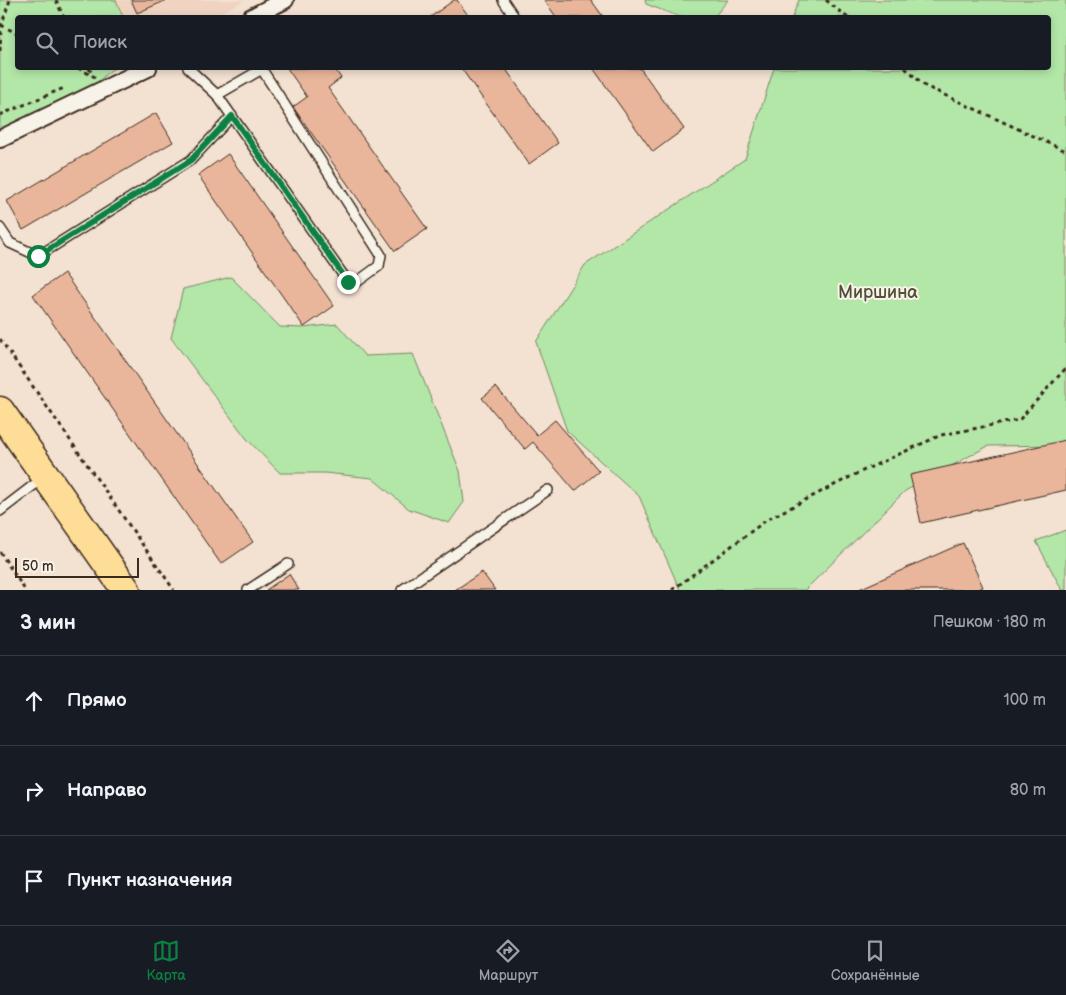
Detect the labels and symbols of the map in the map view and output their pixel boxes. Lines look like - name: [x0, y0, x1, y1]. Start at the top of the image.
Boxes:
- route start: [27, 245, 50, 268]
- route end: [337, 271, 360, 294]
- park label: Миршина: [838, 282, 918, 303]
- scale bar: [15, 555, 139, 578]

